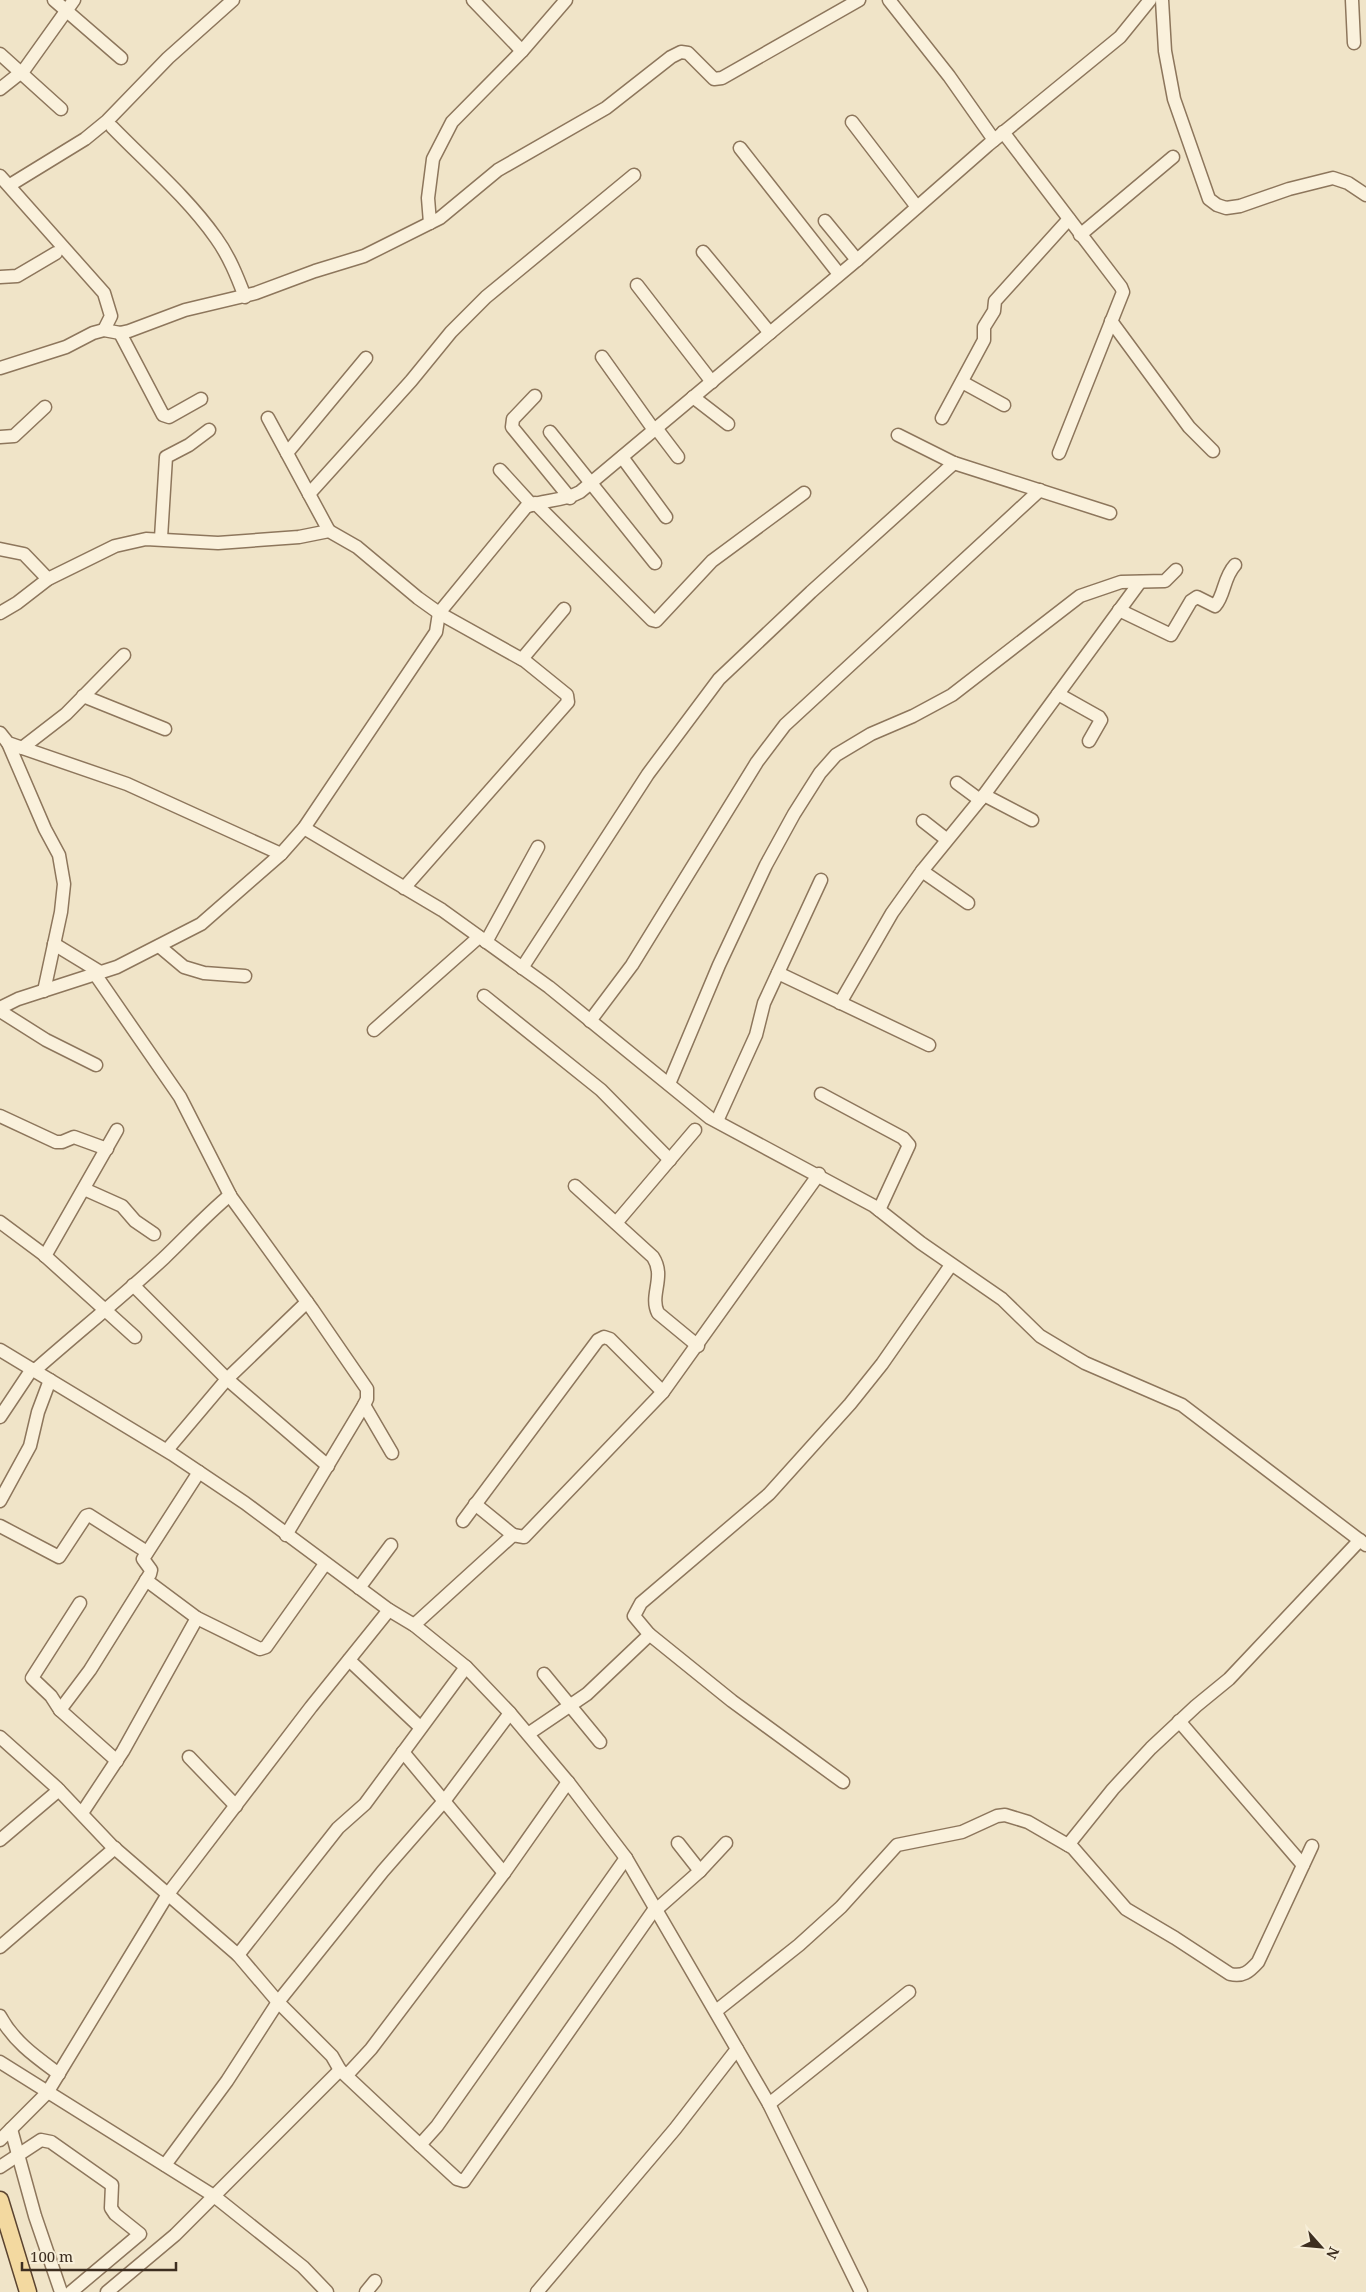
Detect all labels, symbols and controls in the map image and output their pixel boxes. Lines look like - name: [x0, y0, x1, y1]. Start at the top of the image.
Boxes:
- north arrow: [1296, 2222, 1346, 2272]
- scale bar: [22, 2240, 176, 2272]
- text: N: [1322, 2244, 1344, 2262]
- text: 100 m: [30, 2246, 73, 2266]

